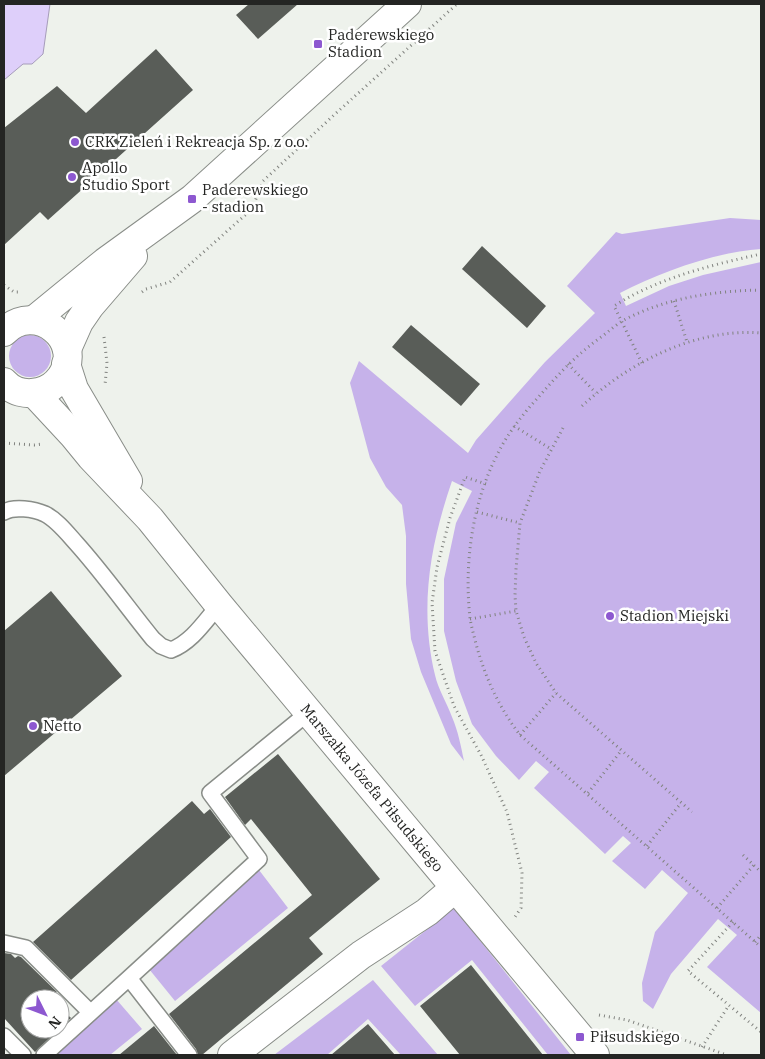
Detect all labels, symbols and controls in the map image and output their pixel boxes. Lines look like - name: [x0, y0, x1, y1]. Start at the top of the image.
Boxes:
- place label: Paderewskiego Stadion: [328, 25, 434, 61]
- marker: Paderewskiego Stadion: [312, 38, 324, 50]
- place label: CRK Zieleń i Rekreacja Sp. z o.o.: [85, 132, 308, 151]
- marker: CRK Zieleń i Rekreacja Sp. z o.o.: [69, 136, 81, 148]
- place label: Apollo Studio Sport: [82, 158, 170, 194]
- marker: Apollo Studio Sport: [66, 171, 78, 183]
- place label: Paderewskiego - stadion: [202, 180, 308, 216]
- marker: Paderewskiego - stadion: [186, 193, 198, 205]
- place label: Stadion Miejski: [620, 606, 729, 625]
- marker: Stadion Miejski: [604, 610, 616, 622]
- street label: Marszałka Józefa Piłsudskiego: [297, 700, 448, 876]
- place label: Netto: [43, 716, 82, 735]
- marker: Netto: [27, 720, 39, 732]
- north arrow: [20, 989, 70, 1039]
- text: N: [44, 1013, 65, 1033]
- place label: Piłsudskiego: [590, 1027, 680, 1046]
- marker: Piłsudskiego: [574, 1031, 586, 1043]

